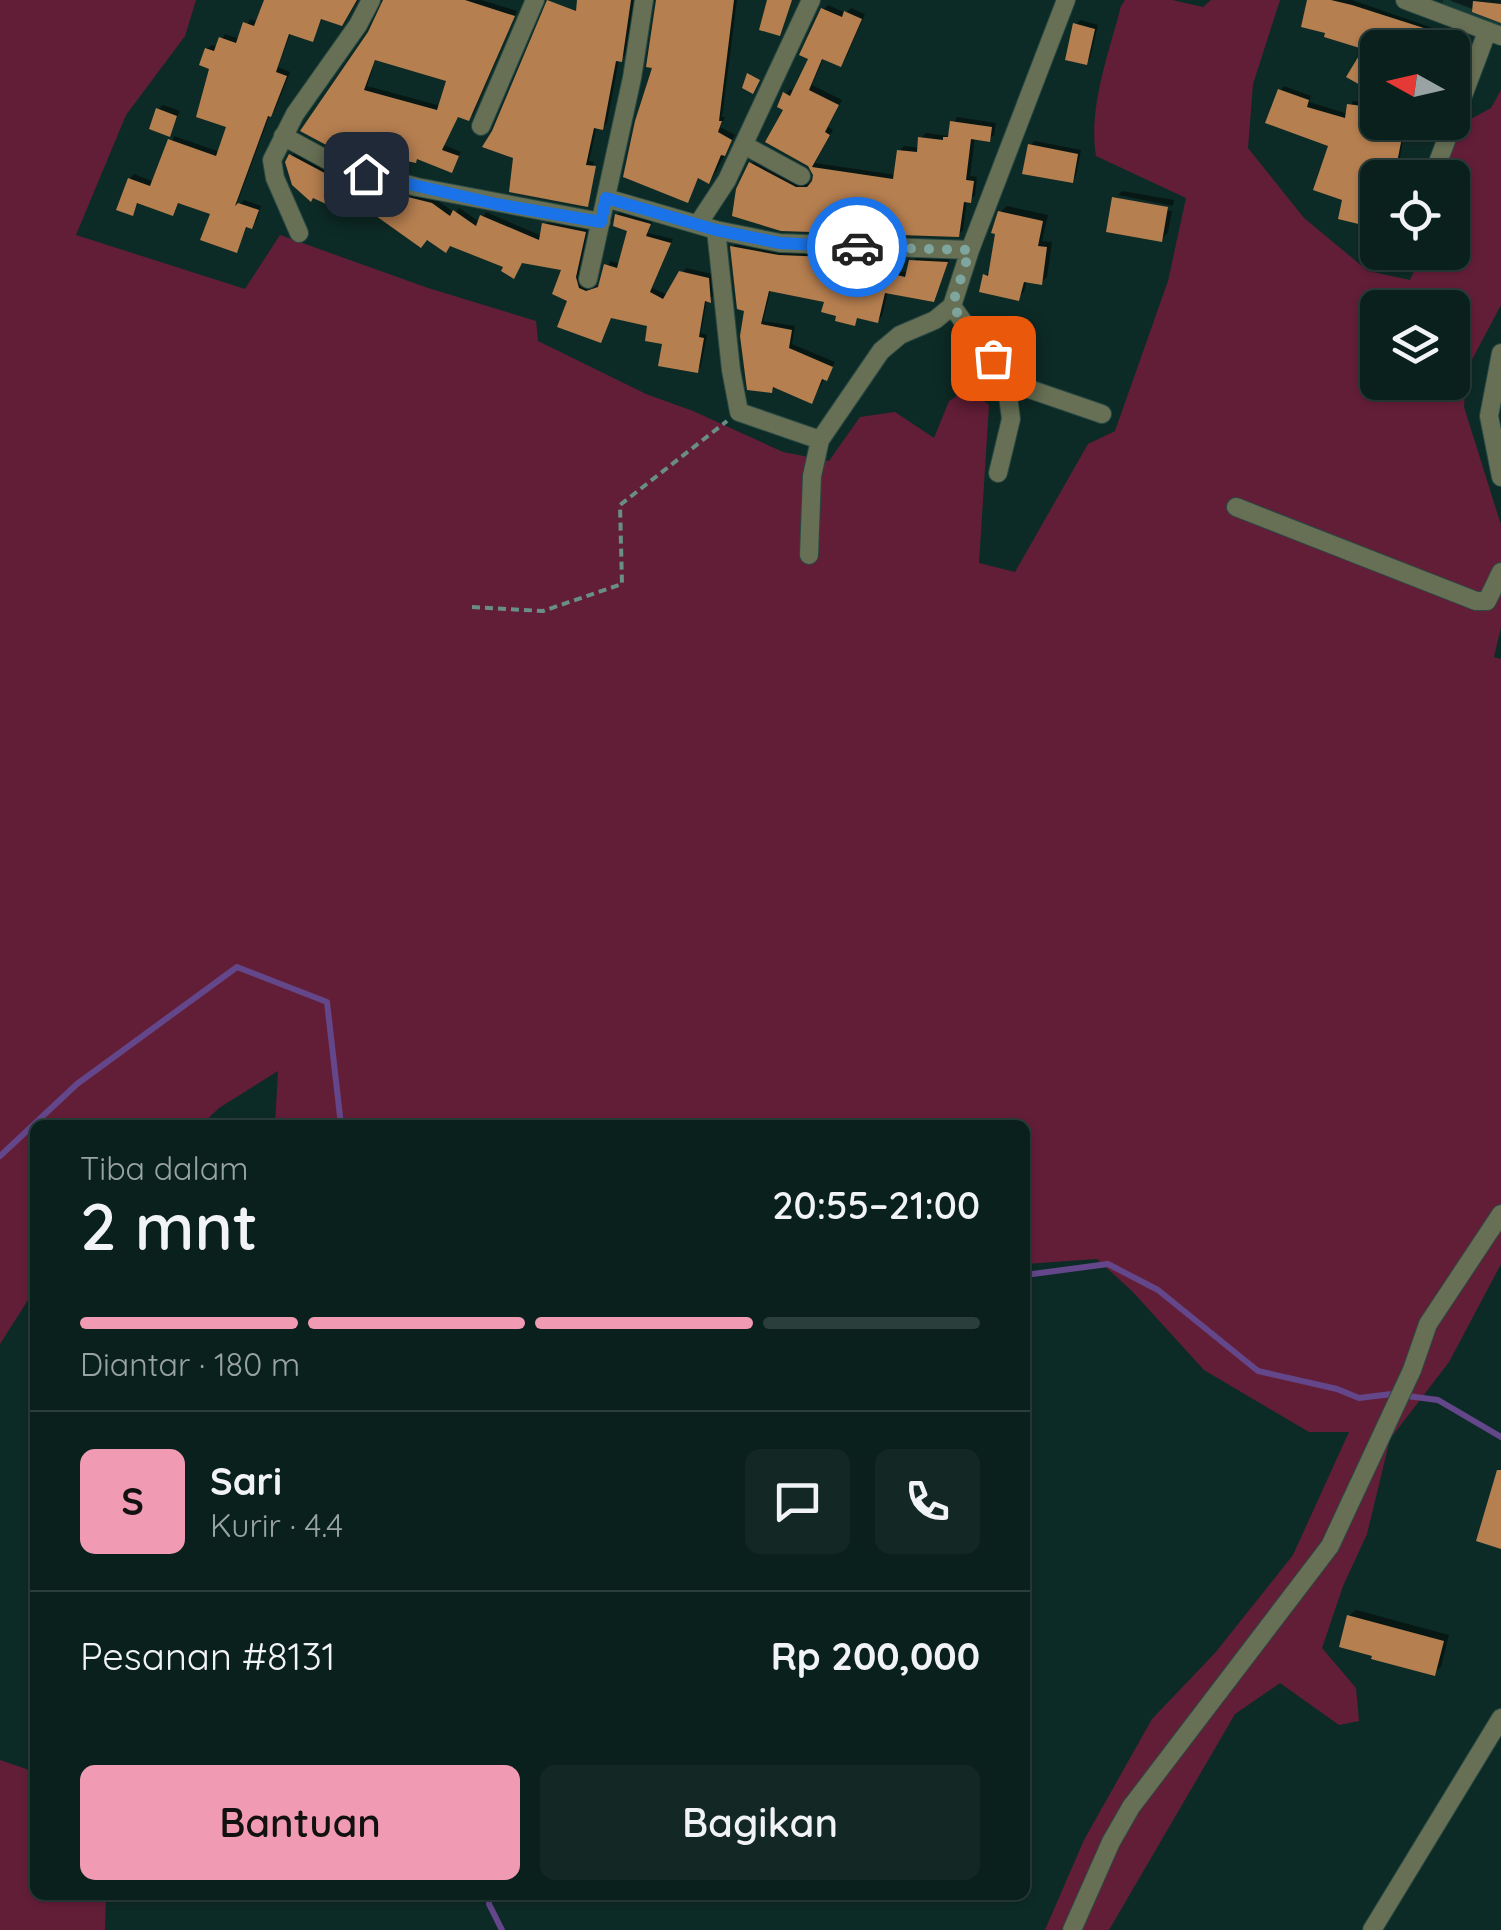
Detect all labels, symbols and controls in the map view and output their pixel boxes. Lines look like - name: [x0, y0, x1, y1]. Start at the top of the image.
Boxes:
- north arrow: [1360, 30, 1470, 140]
- map controls: [1360, 30, 1470, 400]
- pin: [324, 132, 409, 217]
- icon: home: [339, 147, 394, 202]
- button: locate: [1360, 160, 1470, 270]
- courier: [807, 197, 907, 297]
- icon: car: [830, 220, 885, 275]
- button: layers: [1360, 290, 1470, 400]
- pin: [951, 316, 1036, 401]
- icon: bag: [966, 331, 1021, 386]
- text: Tiba dalam: [80, 1148, 248, 1188]
- text: 20:55–21:00: [772, 1181, 980, 1229]
- text: 2 mnt: [80, 1185, 258, 1266]
- text: Diantar · 180 m: [80, 1344, 300, 1384]
- button: chat: [745, 1449, 850, 1554]
- button: phone: [875, 1449, 980, 1554]
- text: Sari: [210, 1457, 282, 1505]
- text: S: [121, 1477, 144, 1525]
- text: Kurir · 4.4: [210, 1505, 343, 1545]
- text: Pesanan #8131: [80, 1632, 336, 1680]
- text: Rp 200,000: [771, 1632, 980, 1680]
- button: Bantuan: [80, 1765, 520, 1880]
- button: Bagikan: [540, 1765, 980, 1880]

